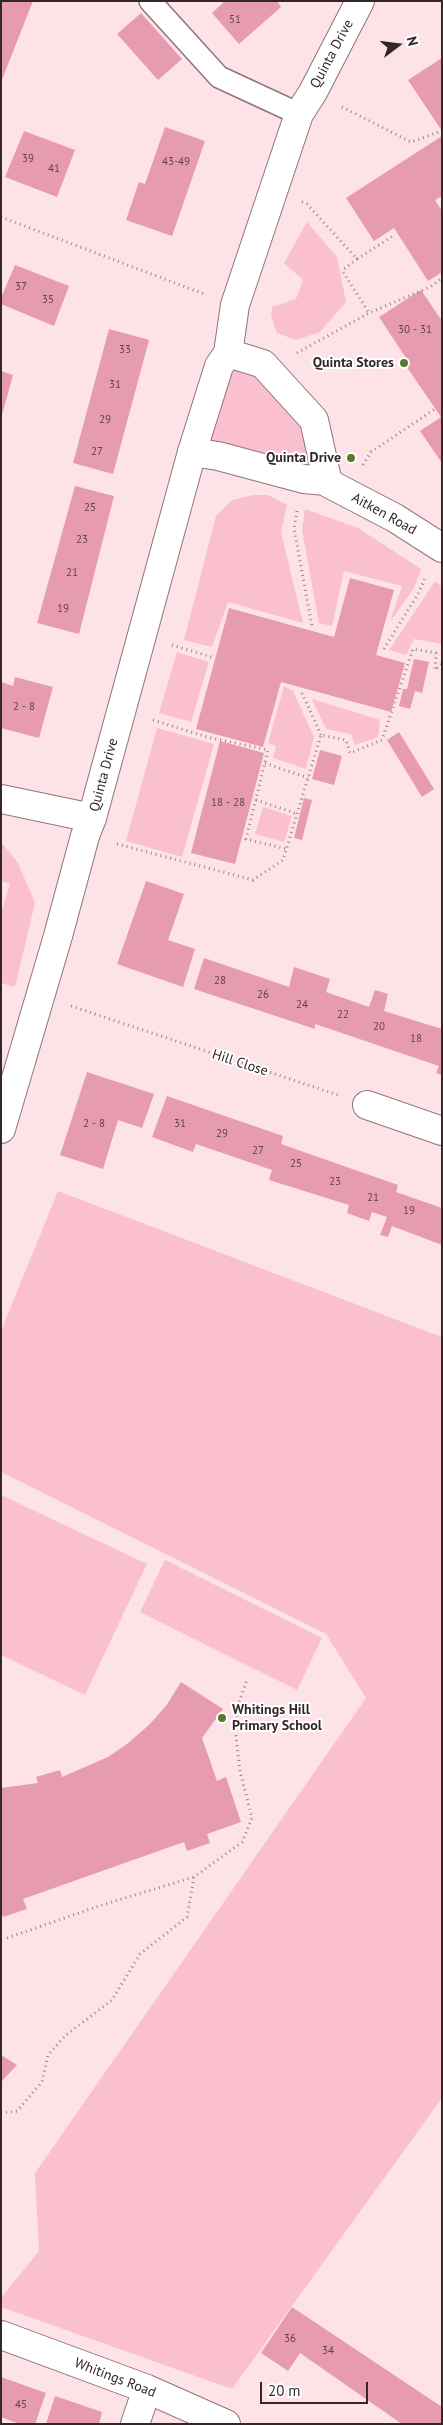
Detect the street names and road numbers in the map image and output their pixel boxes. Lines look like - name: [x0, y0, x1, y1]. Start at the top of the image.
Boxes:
- street label: Quinta Drive: [307, 17, 357, 91]
- street label: Aitken Road: [349, 489, 419, 539]
- street label: Quinta Drive: [86, 736, 122, 814]
- street label: Hill Close: [210, 1046, 270, 1080]
- street label: Whitings Road: [72, 2355, 158, 2401]

